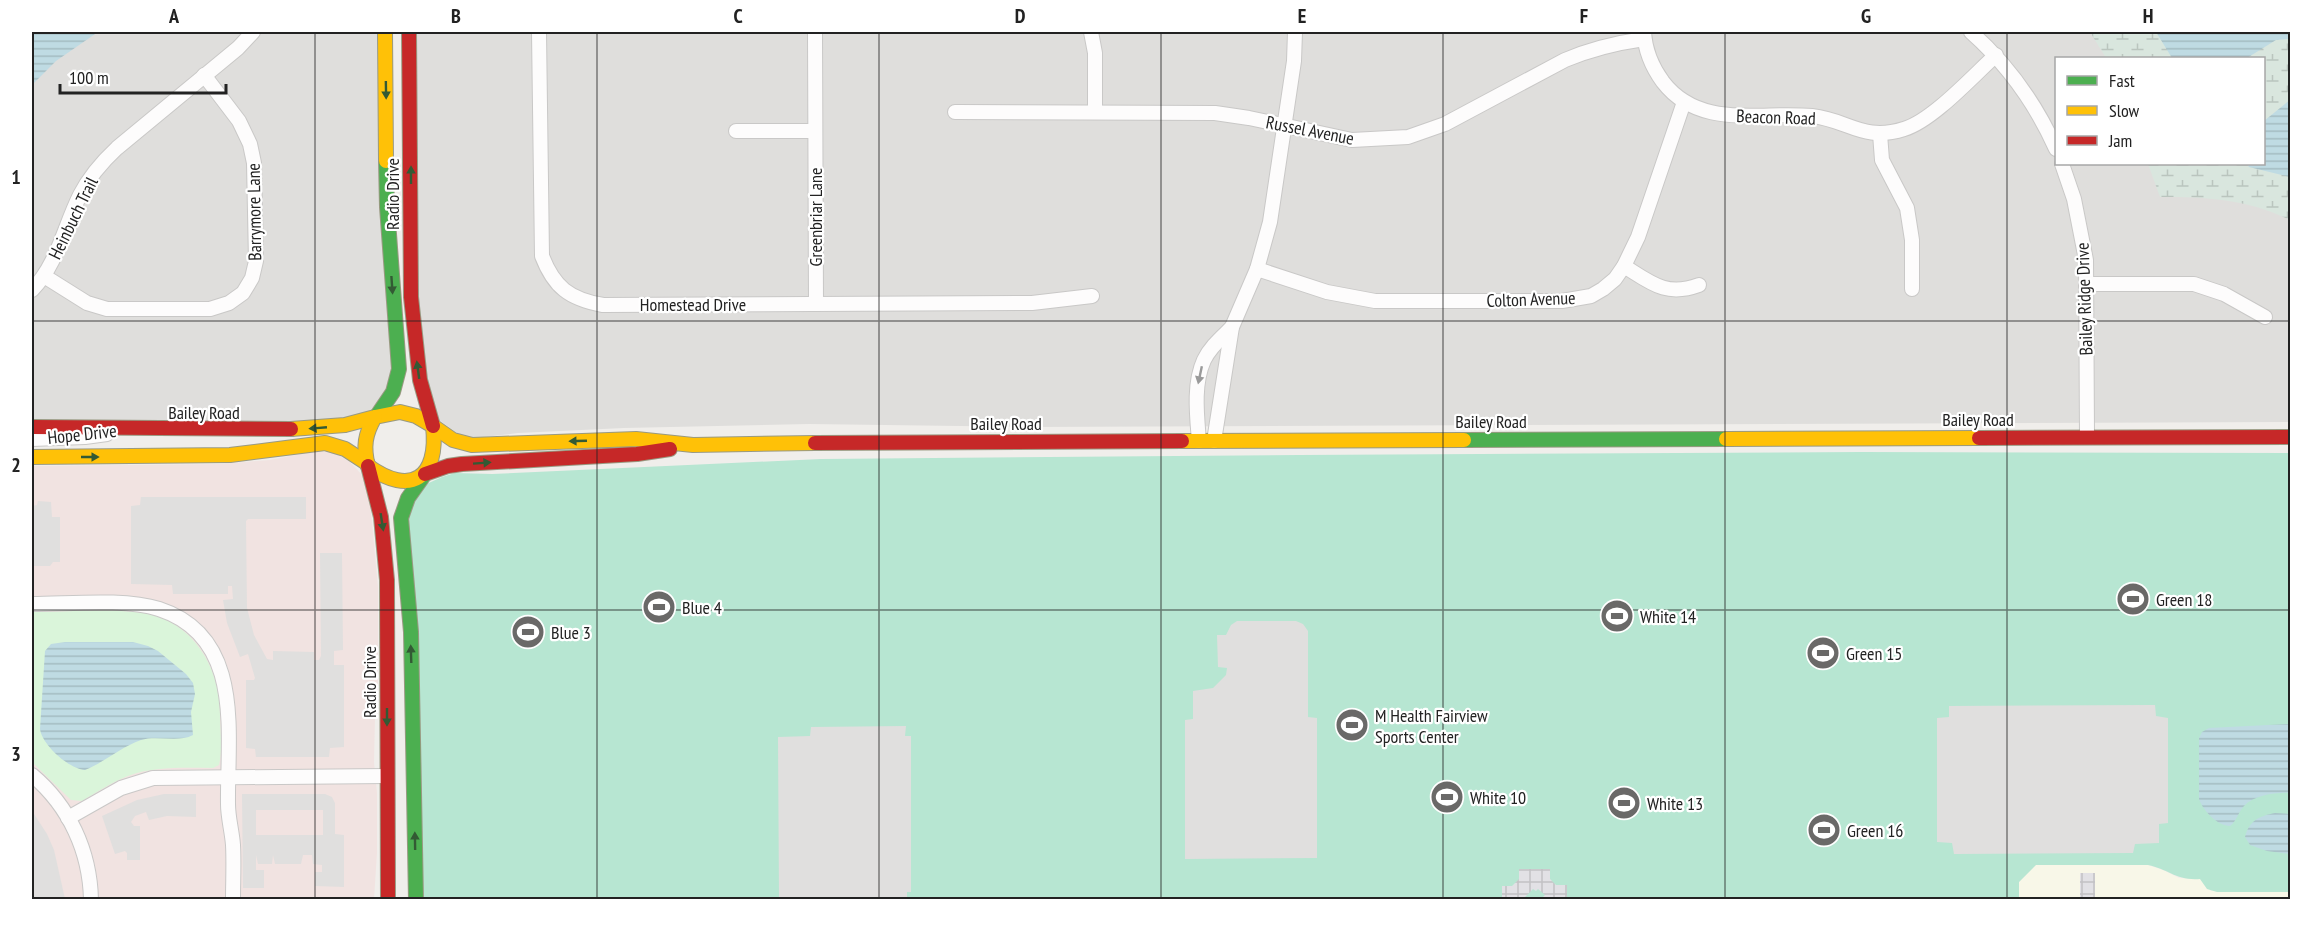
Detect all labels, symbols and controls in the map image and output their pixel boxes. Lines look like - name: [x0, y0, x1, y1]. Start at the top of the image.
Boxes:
- text: A: [168, 3, 180, 29]
- text: B: [451, 3, 461, 29]
- text: C: [733, 3, 743, 29]
- text: D: [1015, 3, 1026, 29]
- text: E: [1298, 3, 1306, 29]
- text: F: [1580, 3, 1588, 29]
- text: G: [1861, 3, 1871, 29]
- text: H: [2143, 3, 2153, 29]
- scale bar: [60, 57, 226, 95]
- legend: [2055, 57, 2265, 165]
- text: 100 m: [69, 66, 109, 89]
- text: Fast: [2109, 69, 2135, 92]
- one-way arrow: [381, 80, 391, 99]
- text: Slow: [2109, 99, 2140, 122]
- street label: Beacon Road: [1736, 104, 1816, 130]
- street label: Russel Avenue: [1264, 110, 1356, 150]
- text: Jam: [2108, 129, 2132, 152]
- street label: Radio Drive: [381, 158, 404, 230]
- street label: Barrymore Lane: [242, 163, 266, 261]
- text: 1: [11, 164, 21, 190]
- one-way arrow: [406, 165, 415, 184]
- street label: Greenbriar Lane: [804, 168, 827, 266]
- street label: Heinbuch Trail: [43, 172, 103, 263]
- street label: Bailey Ridge Drive: [2071, 242, 2097, 356]
- one-way arrow: [387, 275, 397, 294]
- street label: Colton Avenue: [1486, 286, 1576, 312]
- street label: Homestead Drive: [640, 293, 746, 316]
- one-way arrow: [414, 360, 423, 379]
- one-way arrow: [1195, 366, 1205, 384]
- street label: Bailey Road: [168, 401, 240, 424]
- street label: Bailey Road: [1942, 408, 2014, 431]
- street label: Bailey Road: [1455, 410, 1527, 433]
- street label: Bailey Road: [970, 412, 1042, 435]
- street label: Hope Drive: [46, 419, 118, 449]
- one-way arrow: [308, 423, 327, 433]
- one-way arrow: [568, 436, 587, 446]
- text: 2: [11, 452, 21, 478]
- one-way arrow: [81, 452, 100, 462]
- one-way arrow: [472, 458, 491, 467]
- one-way arrow: [377, 513, 386, 532]
- sports icon: Green 18: [2115, 581, 2151, 617]
- place label: Green 18: [2156, 588, 2212, 611]
- sports icon: Blue 4: [641, 589, 677, 625]
- place label: Blue 4: [682, 596, 722, 619]
- sports icon: White 14: [1599, 598, 1635, 634]
- place label: White 14: [1640, 605, 1696, 628]
- sports icon: Blue 3: [510, 614, 546, 650]
- place label: Blue 3: [551, 621, 591, 644]
- sports icon: Green 15: [1805, 635, 1841, 671]
- place label: Green 15: [1846, 642, 1902, 665]
- one-way arrow: [407, 644, 416, 663]
- street label: Radio Drive: [358, 646, 381, 718]
- place label: M Health Fairview Sports Center: [1375, 704, 1488, 748]
- sports icon: M Health Fairview Sports Center: [1334, 707, 1370, 743]
- one-way arrow: [382, 708, 392, 727]
- text: 3: [11, 741, 21, 767]
- sports icon: White 10: [1429, 779, 1465, 815]
- sports icon: White 13: [1606, 785, 1642, 821]
- place label: White 10: [1470, 786, 1526, 809]
- place label: White 13: [1647, 792, 1703, 815]
- sports icon: Green 16: [1806, 812, 1842, 848]
- place label: Green 16: [1847, 819, 1903, 842]
- one-way arrow: [410, 832, 420, 851]

